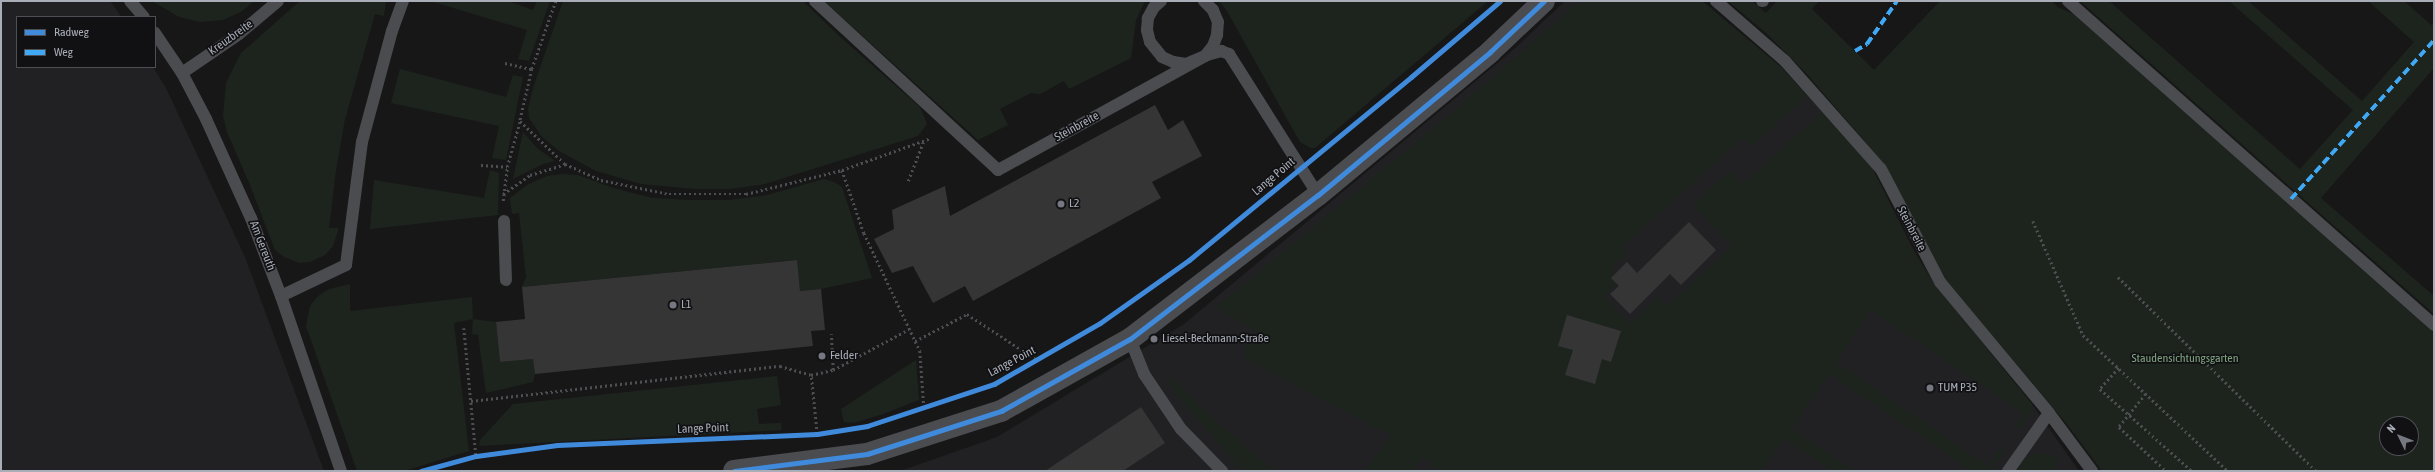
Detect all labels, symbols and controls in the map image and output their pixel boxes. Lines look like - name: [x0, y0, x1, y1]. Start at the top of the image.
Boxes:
- legend: [16, 16, 156, 68]
- street label: Kreuzbreite: [206, 17, 256, 59]
- text: Radweg: [54, 25, 89, 39]
- text: Weg: [54, 45, 73, 59]
- street label: Steinbreite: [1052, 109, 1102, 145]
- street label: Lange Point: [1250, 155, 1298, 199]
- place label: L2: [1069, 197, 1079, 211]
- marker: L2: [1056, 199, 1066, 209]
- street label: Steinbreite: [1893, 204, 1929, 254]
- street label: Am Gereuth: [246, 219, 278, 273]
- place label: L1: [681, 298, 691, 312]
- marker: L1: [668, 300, 678, 310]
- place label: Liesel-Beckmann-Straße: [1162, 332, 1269, 346]
- marker: Liesel-Beckmann-Straße: [1149, 334, 1159, 344]
- street label: Lange Point: [986, 344, 1038, 380]
- place label: Felder: [830, 349, 858, 363]
- marker: Felder: [817, 351, 827, 361]
- park label: Staudensichtungsgarten: [2131, 352, 2239, 366]
- place label: TUM P35: [1938, 381, 1977, 395]
- marker: TUM P35: [1925, 383, 1935, 393]
- north arrow: [2379, 416, 2419, 456]
- street label: Lange Point: [677, 421, 729, 437]
- text: N: [2384, 422, 2398, 435]

